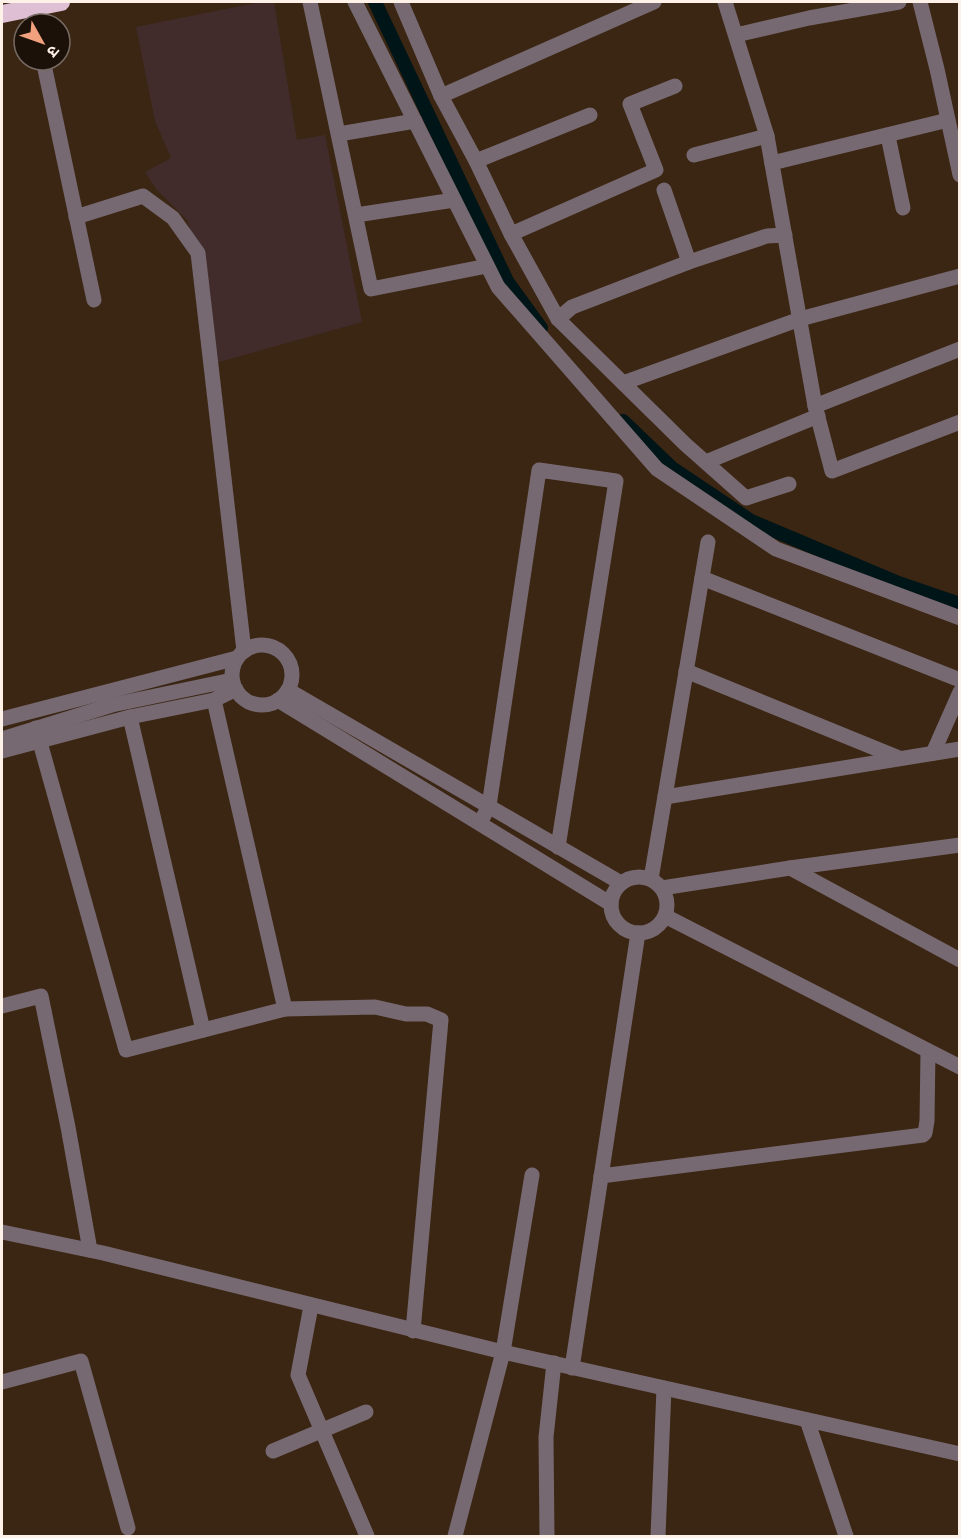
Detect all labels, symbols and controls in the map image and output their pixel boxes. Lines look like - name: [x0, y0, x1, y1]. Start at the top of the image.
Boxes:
- north arrow: [12, 12, 72, 72]
- text: उ: [42, 42, 64, 62]

